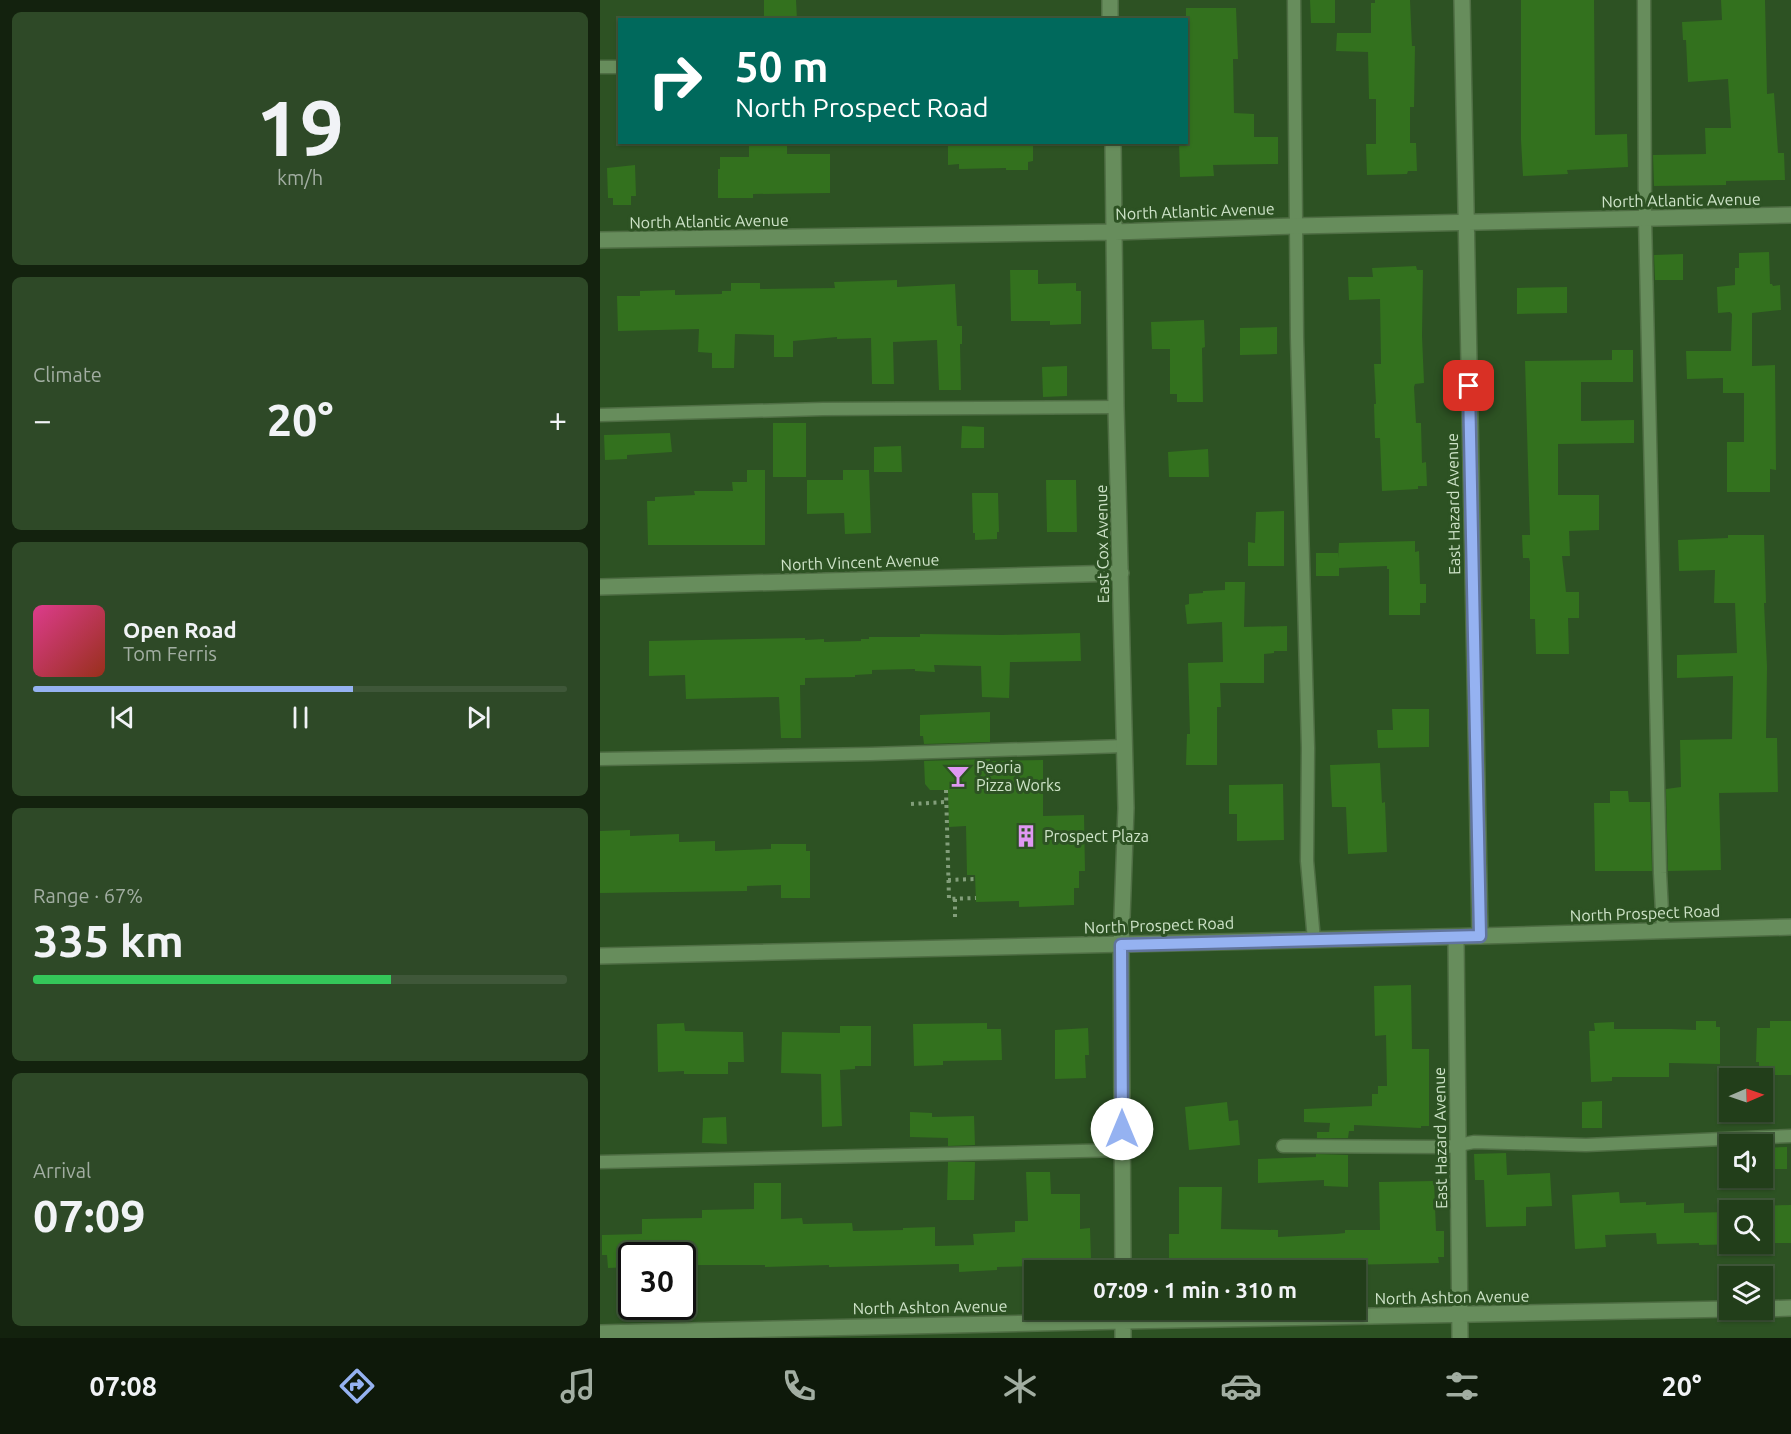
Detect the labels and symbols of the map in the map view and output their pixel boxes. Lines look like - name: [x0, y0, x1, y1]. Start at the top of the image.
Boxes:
- street label: North Atlantic Avenue: [1601, 190, 1761, 210]
- street label: North Atlantic Avenue: [1115, 199, 1275, 223]
- street label: North Atlantic Avenue: [629, 211, 789, 231]
- pin: [1443, 360, 1494, 411]
- street label: East Hazard Avenue: [1443, 433, 1463, 575]
- street label: East Cox Avenue: [1092, 484, 1112, 604]
- street label: North Vincent Avenue: [780, 550, 940, 574]
- place label: Peoria Pizza Works: [976, 758, 1061, 794]
- bar icon: Peoria Pizza Works: [945, 763, 971, 789]
- building icon: Prospect Plaza: [1013, 823, 1039, 849]
- place label: Prospect Plaza: [1044, 827, 1149, 845]
- street label: North Prospect Road: [1570, 901, 1720, 925]
- street label: North Prospect Road: [1084, 913, 1234, 937]
- street label: East Hazard Avenue: [1430, 1067, 1450, 1209]
- north arrow: [1719, 1068, 1773, 1122]
- position arrow: [1090, 1097, 1154, 1161]
- speed limit sign: 30: [618, 1242, 696, 1320]
- street label: North Ashton Avenue: [1374, 1287, 1530, 1307]
- street label: North Ashton Avenue: [852, 1297, 1008, 1317]

